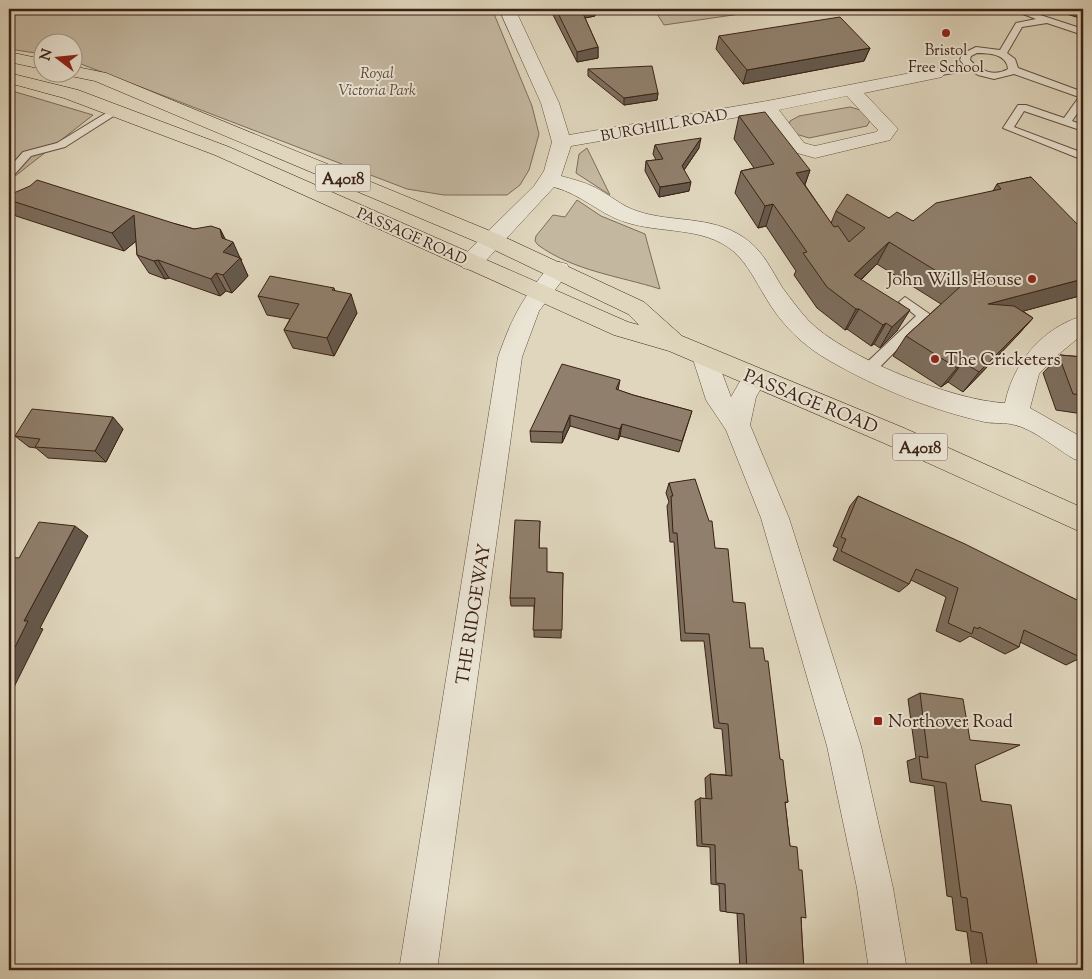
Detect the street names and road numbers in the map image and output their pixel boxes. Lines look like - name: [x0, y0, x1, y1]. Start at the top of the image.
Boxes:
- street label: BURGHILL ROAD: [599, 105, 730, 148]
- road number: A4018: [316, 164, 370, 192]
- street label: PASSAGE ROAD: [353, 204, 470, 271]
- street label: PASSAGE ROAD: [739, 364, 881, 442]
- road number: A4018: [892, 434, 948, 461]
- street label: THE RIDGEWAY: [451, 542, 499, 687]

